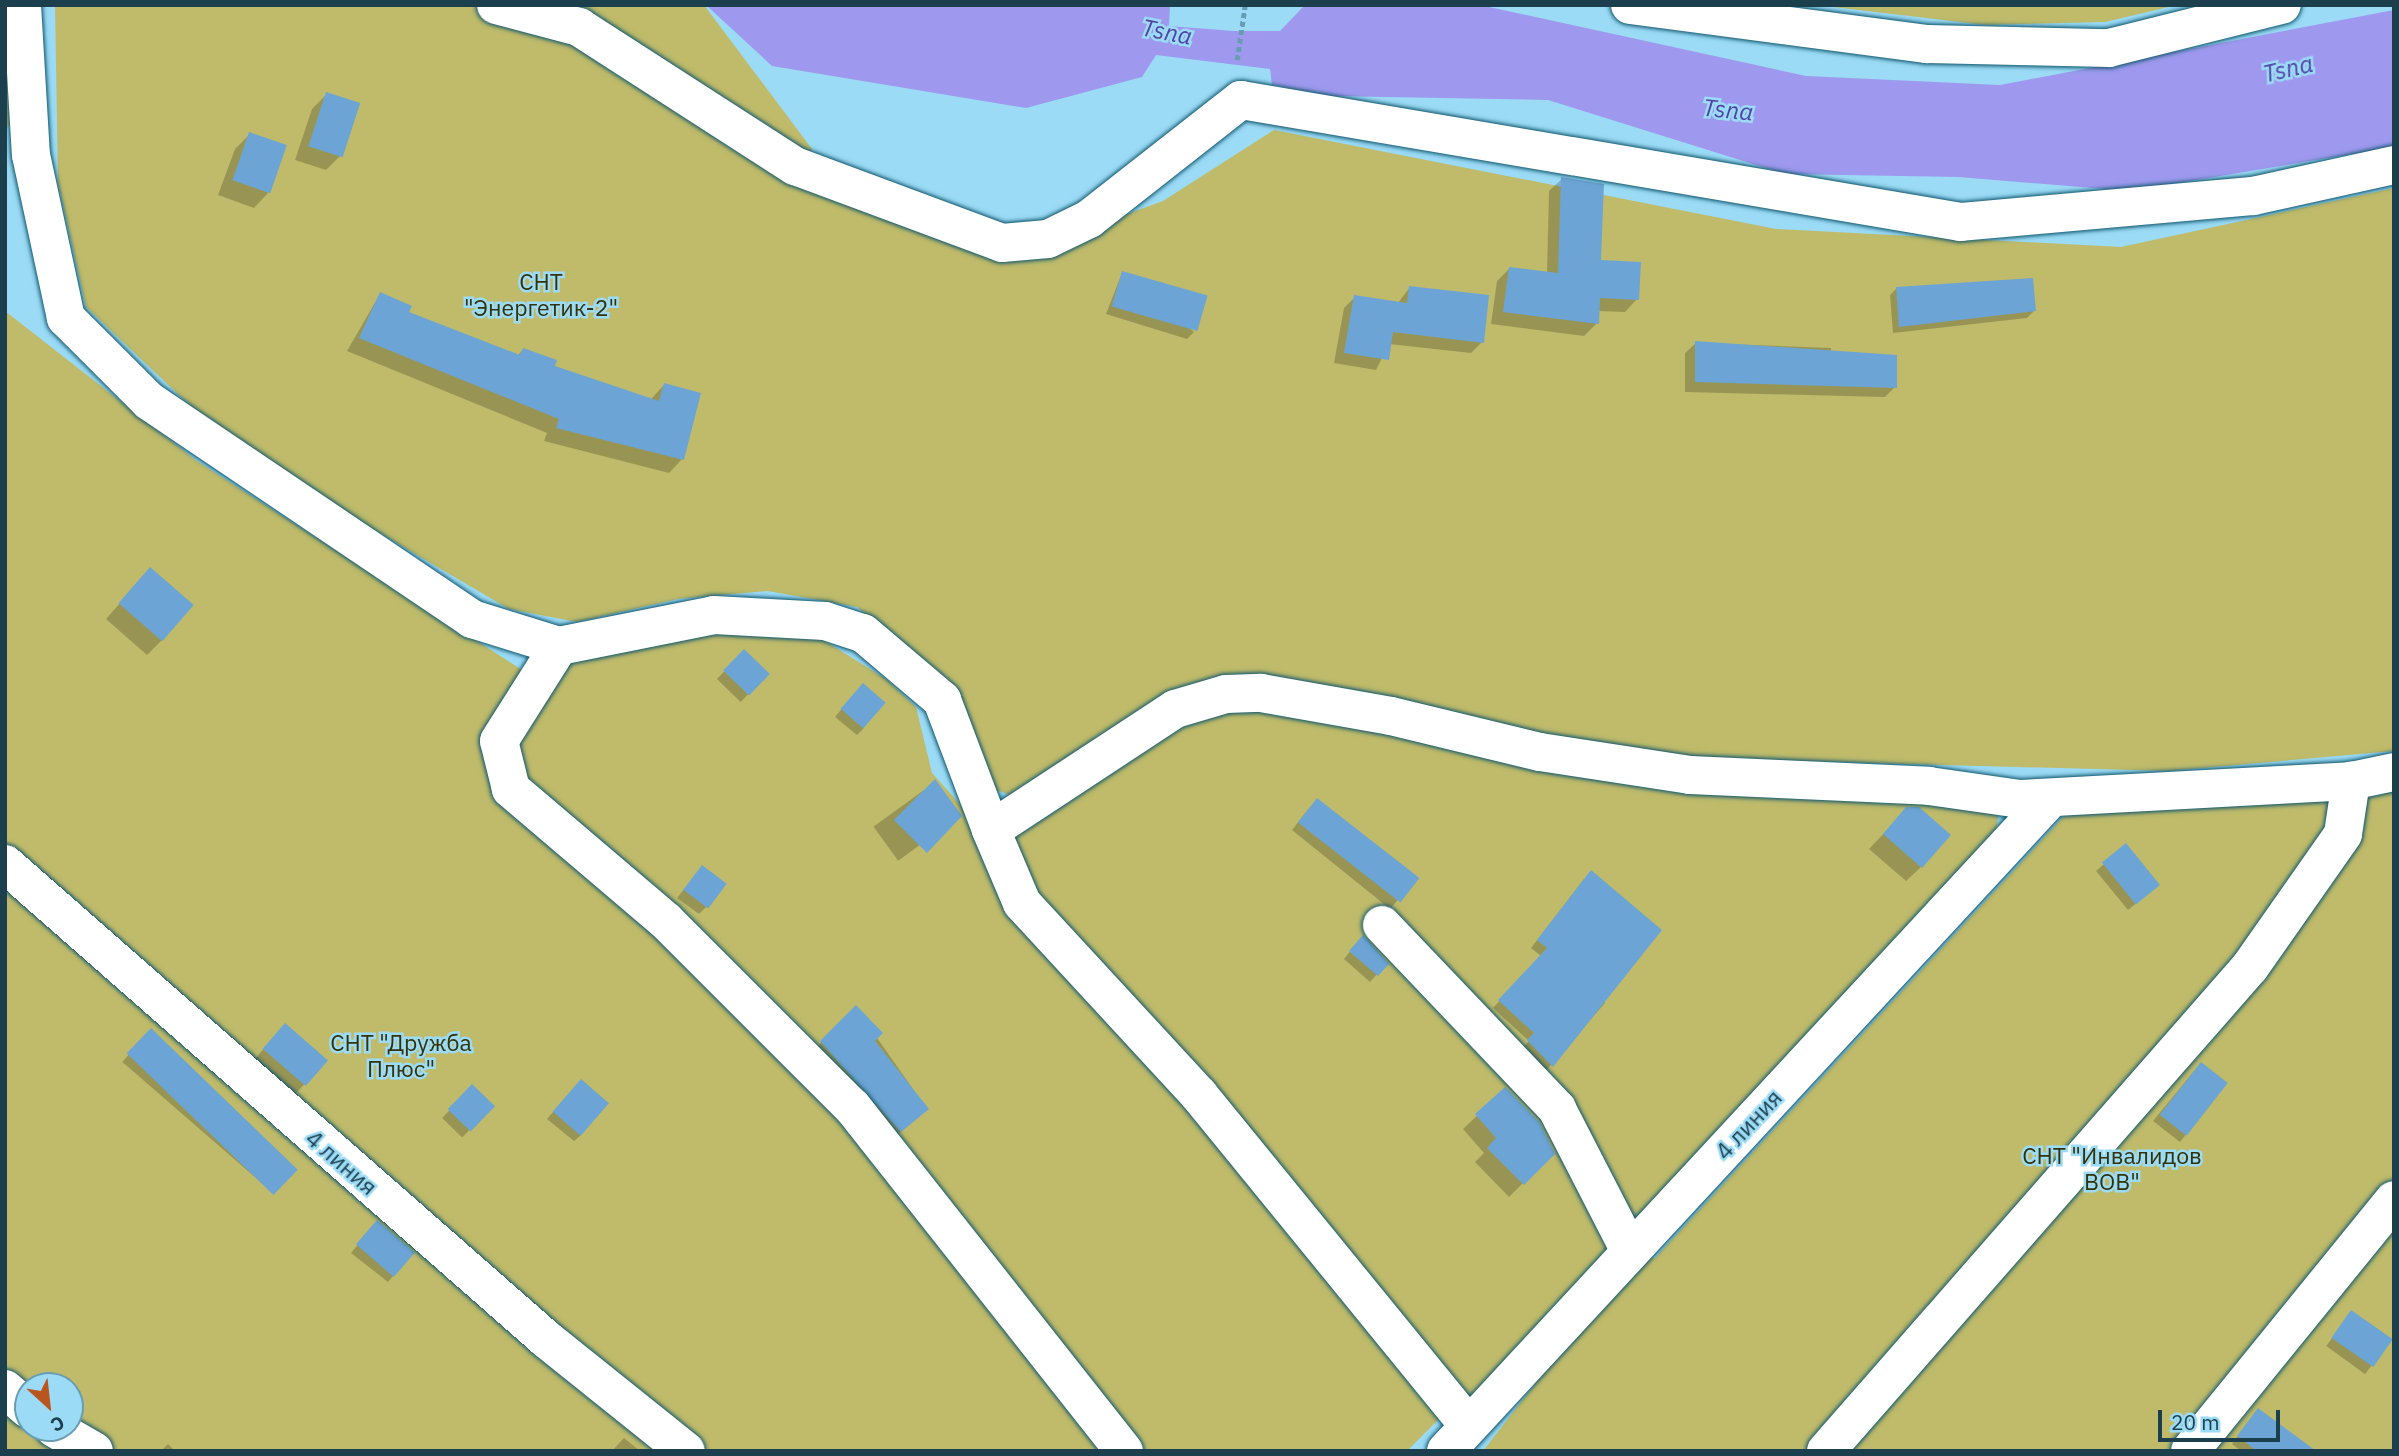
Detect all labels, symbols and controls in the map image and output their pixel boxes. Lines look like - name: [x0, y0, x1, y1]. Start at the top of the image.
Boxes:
- water label: Tsna: [1139, 13, 1195, 51]
- water label: Tsna: [2260, 49, 2316, 89]
- water label: Tsna: [1701, 93, 1755, 127]
- park label: СНТ "Энергетик-2": [464, 267, 618, 321]
- park label: СНТ "Дружба Плюс": [330, 1028, 472, 1082]
- street label: 4 линия: [1709, 1083, 1787, 1165]
- street label: 4 линия: [301, 1124, 383, 1200]
- park label: СНТ "Инвалидов ВОВ": [2022, 1141, 2202, 1195]
- north arrow: [14, 1372, 84, 1442]
- scale bar: [2161, 1396, 2284, 1440]
- text: 20 m: [2171, 1408, 2220, 1436]
- text: С: [47, 1410, 69, 1437]

